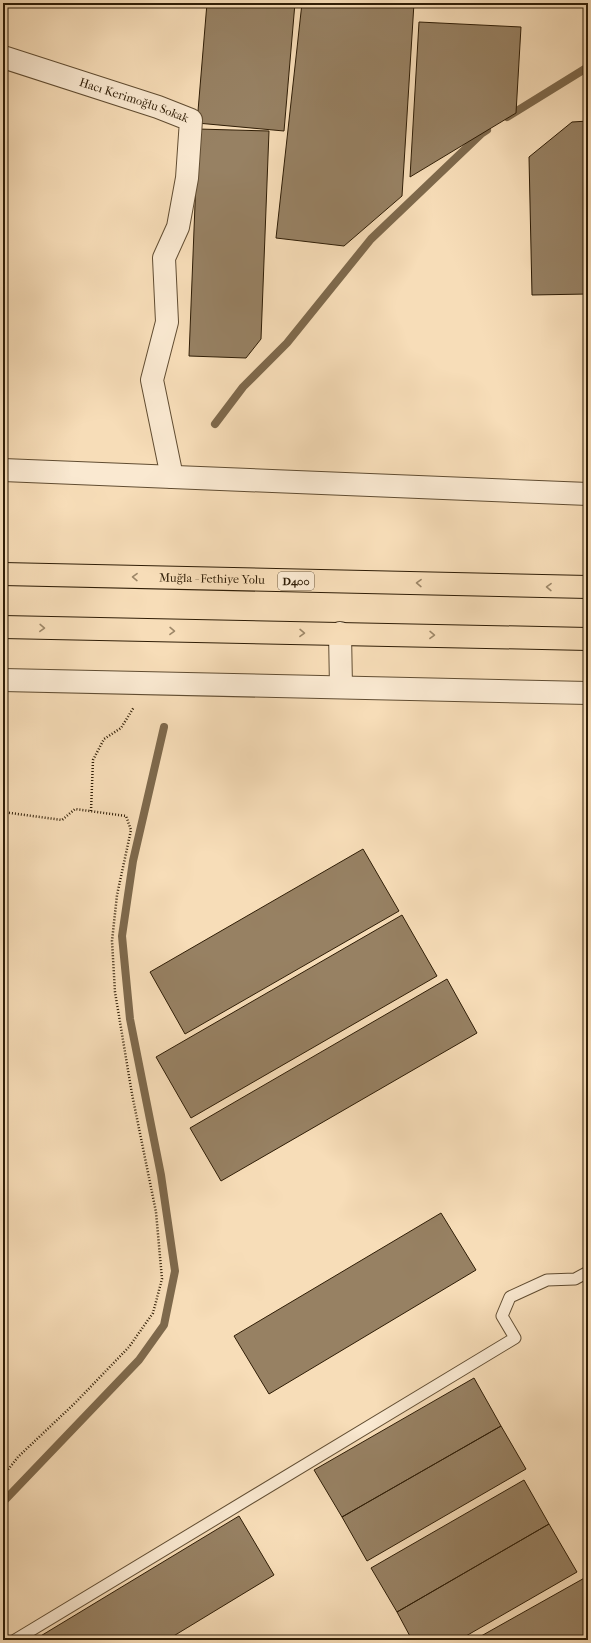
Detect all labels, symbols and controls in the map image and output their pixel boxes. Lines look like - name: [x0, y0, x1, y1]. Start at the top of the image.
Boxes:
- street label: Hacı Kerimoğlu Sokak: [78, 75, 192, 126]
- street label: Muğla - Fethiye Yolu: [159, 570, 265, 587]
- road number: D400: [278, 572, 314, 590]
- one-way arrow: [132, 573, 138, 581]
- one-way arrow: [416, 579, 422, 588]
- one-way arrow: [546, 582, 552, 591]
- one-way arrow: [39, 624, 45, 632]
- one-way arrow: [169, 627, 175, 635]
- one-way arrow: [299, 629, 305, 637]
- one-way arrow: [429, 631, 435, 639]

